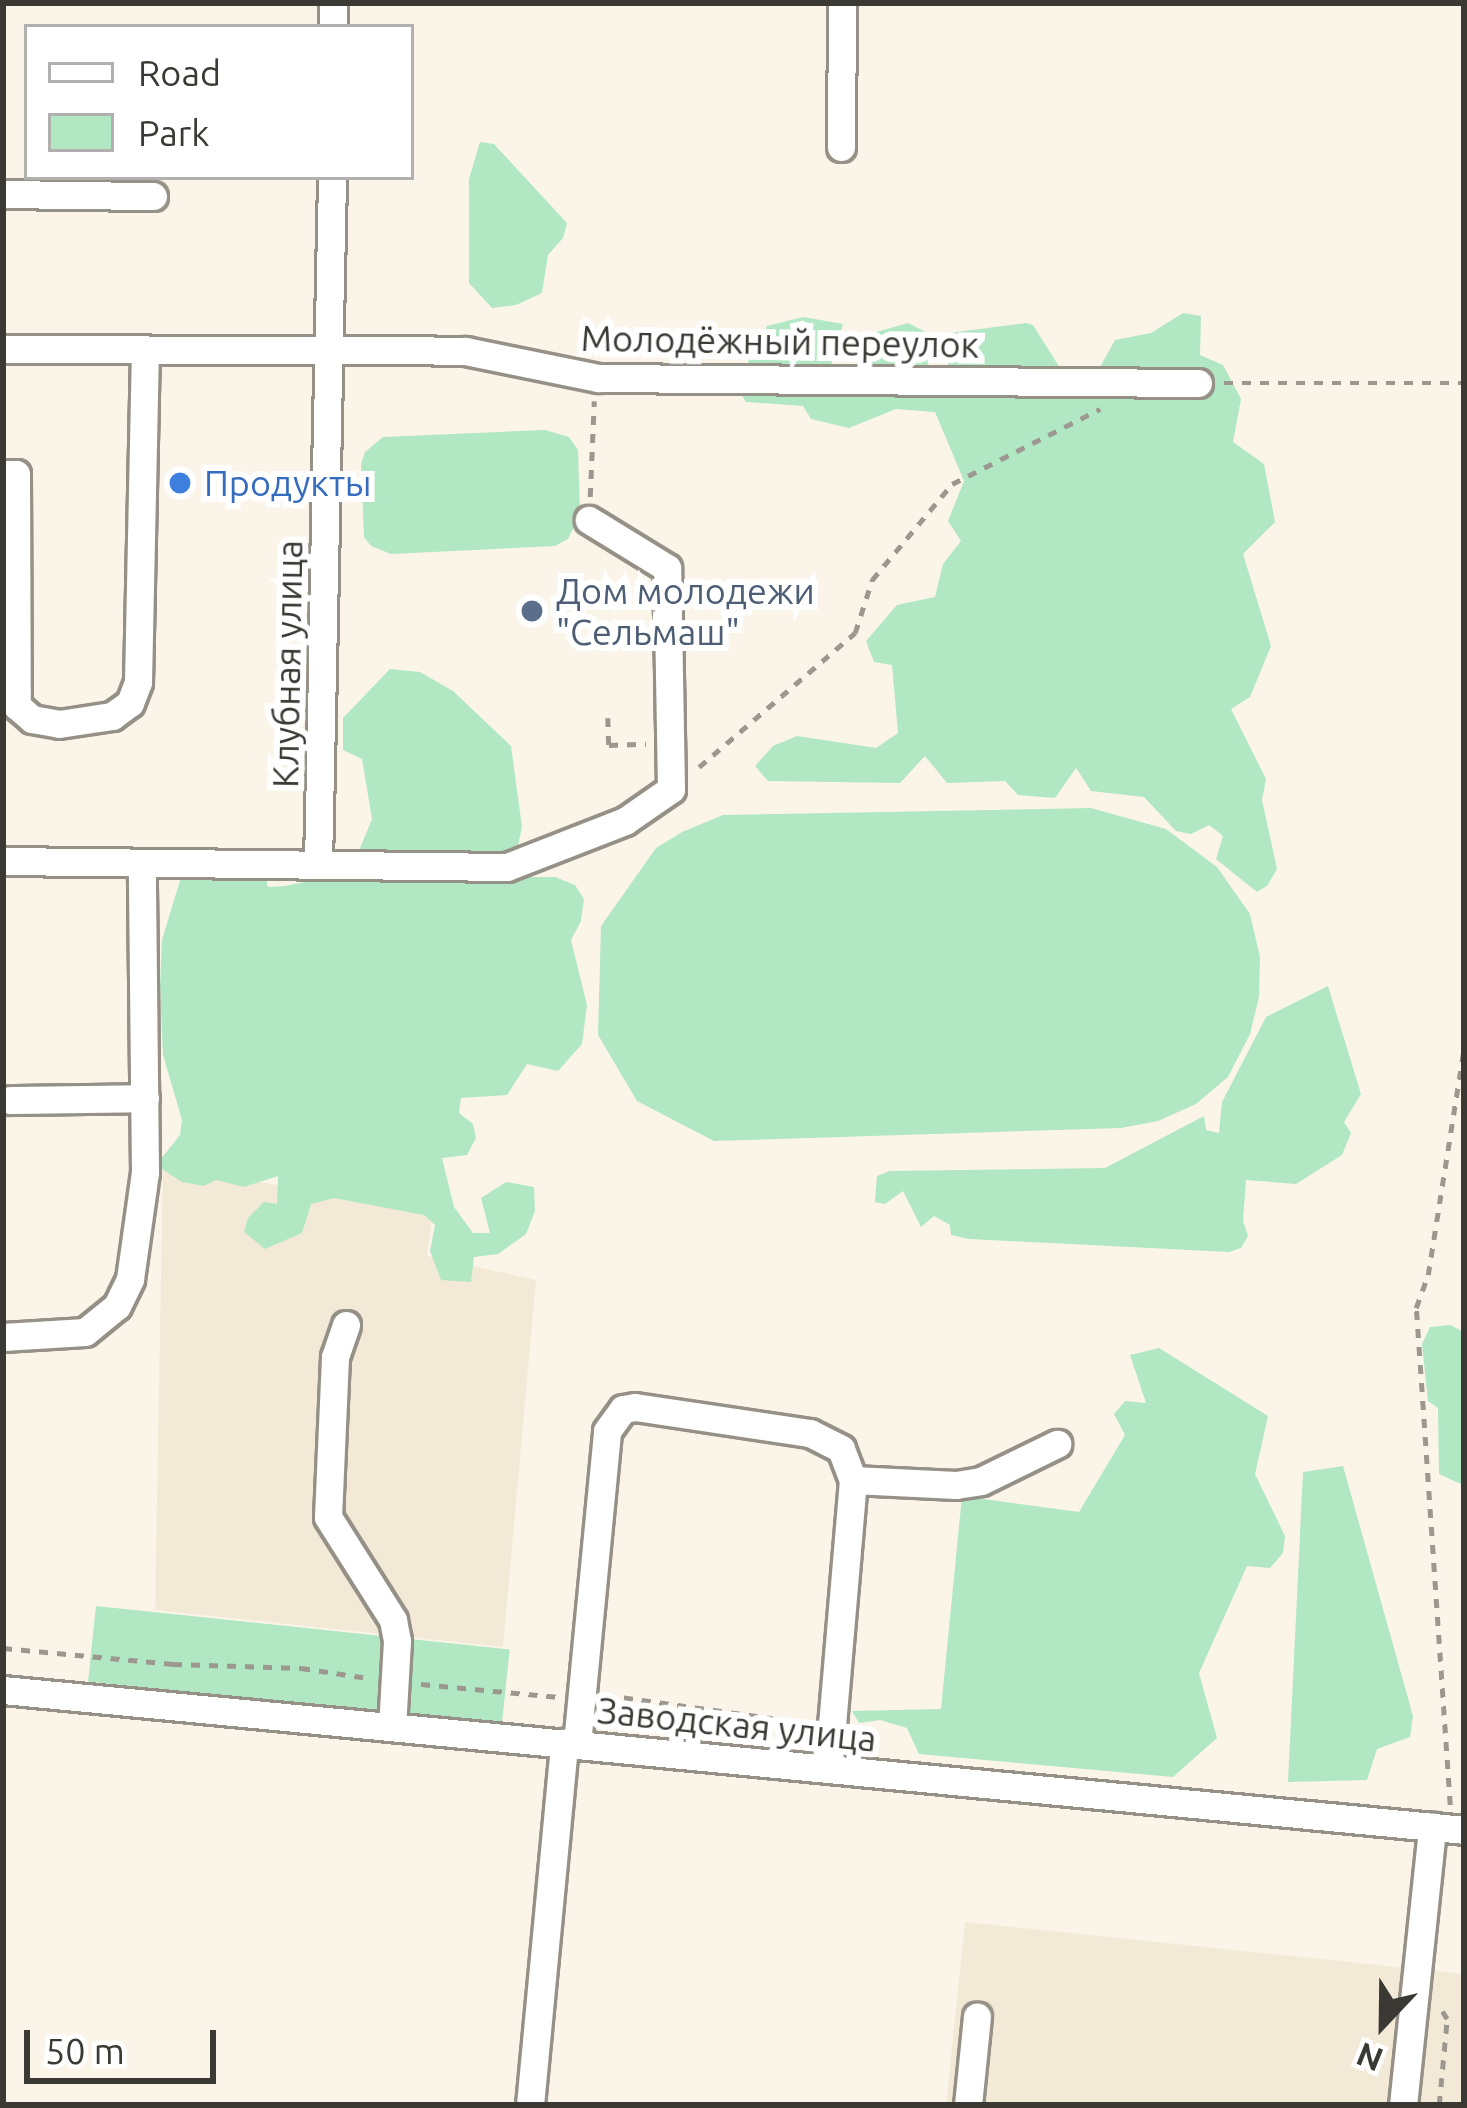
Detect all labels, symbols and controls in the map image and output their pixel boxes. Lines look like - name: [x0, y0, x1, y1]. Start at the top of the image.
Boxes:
- legend: [24, 24, 414, 180]
- text: Road: [138, 52, 221, 93]
- text: Park: [138, 112, 210, 153]
- street label: Молодёжный переулок: [580, 316, 980, 366]
- place label: Продукты: [204, 461, 372, 505]
- marker: Продукты: [167, 470, 193, 496]
- street label: Клубная улица: [263, 540, 311, 788]
- place label: Дом молодежи "Сельмаш": [556, 568, 815, 653]
- marker: Дом молодежи "Сельмаш": [519, 598, 545, 624]
- street label: Заводская улица: [595, 1688, 879, 1760]
- north arrow: [1323, 1964, 1443, 2084]
- scale bar: [30, 2006, 222, 2080]
- text: 50 m: [45, 2030, 125, 2071]
- text: N: [1351, 2036, 1388, 2080]

